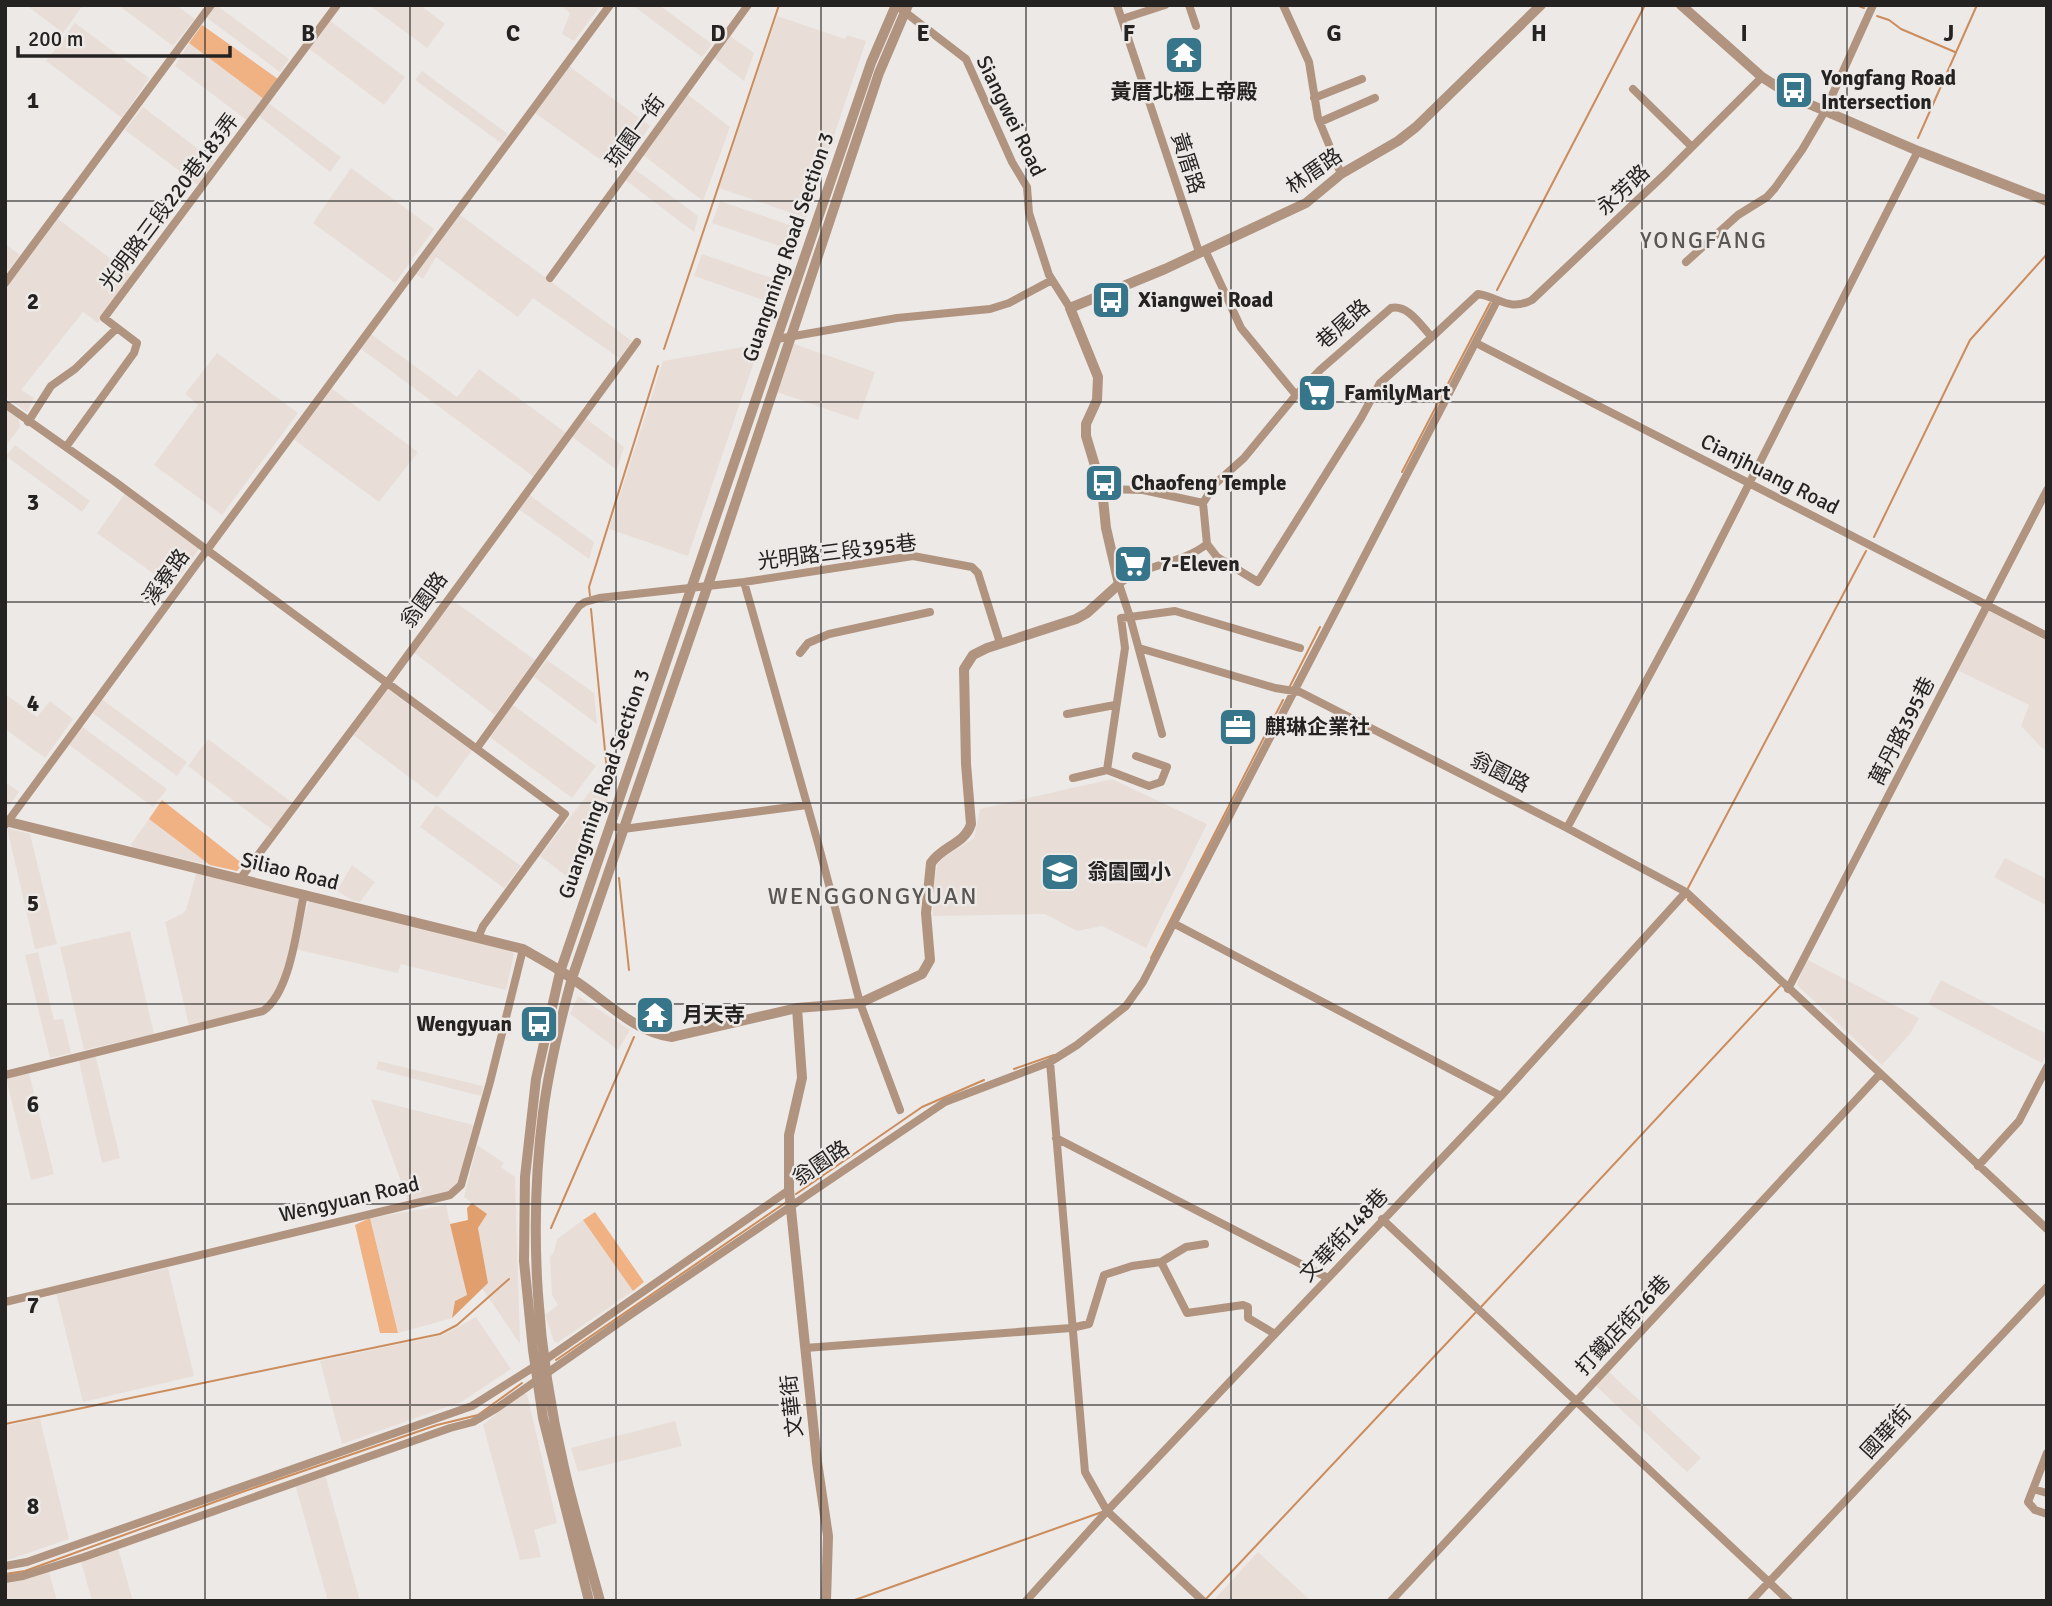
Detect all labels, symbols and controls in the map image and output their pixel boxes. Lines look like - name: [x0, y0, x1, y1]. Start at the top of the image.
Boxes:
- scale bar: [18, 14, 229, 58]
- text: B: [301, 19, 315, 48]
- text: C: [506, 19, 520, 48]
- text: D: [710, 19, 726, 48]
- text: E: [916, 19, 930, 48]
- text: F: [1123, 19, 1135, 48]
- text: G: [1326, 19, 1342, 48]
- text: H: [1531, 19, 1547, 48]
- text: I: [1740, 19, 1748, 48]
- text: J: [1944, 19, 1954, 48]
- text: 200 m: [28, 26, 83, 52]
- temple icon: 黃厝北極上帝殿: [1163, 34, 1205, 76]
- street label: Siangwei Road: [971, 51, 1051, 181]
- place label: Yongfang Road Intersection: [1820, 65, 1956, 115]
- bus stop icon: Yongfang Road Intersection: [1773, 69, 1815, 111]
- place label: 黃厝北極上帝殿: [1111, 79, 1258, 105]
- text: 1: [27, 86, 39, 115]
- street label: 琉園一街: [600, 89, 670, 173]
- street label: 光明路三段220巷183弄: [94, 108, 244, 296]
- street label: Guangming Road Section 3: [736, 129, 840, 365]
- street label: 黃厝路: [1166, 129, 1210, 197]
- street label: 林厝路: [1281, 142, 1347, 200]
- street label: 永芳路: [1591, 159, 1655, 221]
- district label: YONGFANG: [1640, 226, 1768, 255]
- bus stop icon: Xiangwei Road: [1090, 279, 1132, 321]
- text: 2: [27, 287, 39, 316]
- place label: Xiangwei Road: [1138, 287, 1273, 313]
- street label: 巷尾路: [1311, 294, 1375, 354]
- supermarket icon: FamilyMart: [1296, 372, 1338, 414]
- place label: FamilyMart: [1344, 380, 1451, 406]
- street label: Cianjhuang Road: [1696, 428, 1844, 520]
- bus stop icon: Chaofeng Temple: [1083, 462, 1125, 504]
- place label: Chaofeng Temple: [1131, 470, 1286, 496]
- text: 3: [27, 488, 39, 517]
- street label: 光明路三段395巷: [756, 529, 918, 575]
- supermarket icon: 7-Eleven: [1112, 543, 1154, 585]
- street label: 溪寮路: [137, 544, 195, 610]
- place label: 7-Eleven: [1160, 551, 1240, 577]
- street label: 翁園路: [395, 567, 453, 633]
- street label: Guangming Road Section 3: [552, 666, 656, 902]
- street label: 萬丹路395巷: [1864, 673, 1940, 789]
- text: 4: [27, 689, 39, 718]
- office icon: 麒琳企業社: [1217, 706, 1259, 748]
- place label: 麒琳企業社: [1265, 714, 1370, 740]
- street label: 翁園路: [1466, 746, 1534, 798]
- street label: Siliao Road: [238, 846, 342, 896]
- school or university icon: 翁園國小: [1039, 851, 1081, 893]
- place label: 翁園國小: [1087, 859, 1171, 885]
- district label: WENGGONGYUAN: [767, 881, 979, 911]
- text: 5: [27, 889, 39, 918]
- temple icon: 月天寺: [634, 994, 676, 1036]
- place label: 月天寺: [682, 1002, 745, 1028]
- bus stop icon: Wengyuan: [518, 1003, 560, 1045]
- place label: Wengyuan: [416, 1011, 512, 1037]
- text: 6: [27, 1090, 39, 1119]
- street label: 翁園路: [788, 1135, 854, 1191]
- street label: Wengyuan Road: [276, 1170, 422, 1228]
- street label: 文華街148巷: [1294, 1183, 1394, 1287]
- street label: 打鐵店街26巷: [1570, 1269, 1676, 1381]
- text: 7: [27, 1291, 39, 1320]
- street label: 文華街: [776, 1373, 808, 1439]
- street label: 國華街: [1855, 1400, 1917, 1464]
- text: 8: [27, 1492, 39, 1521]

